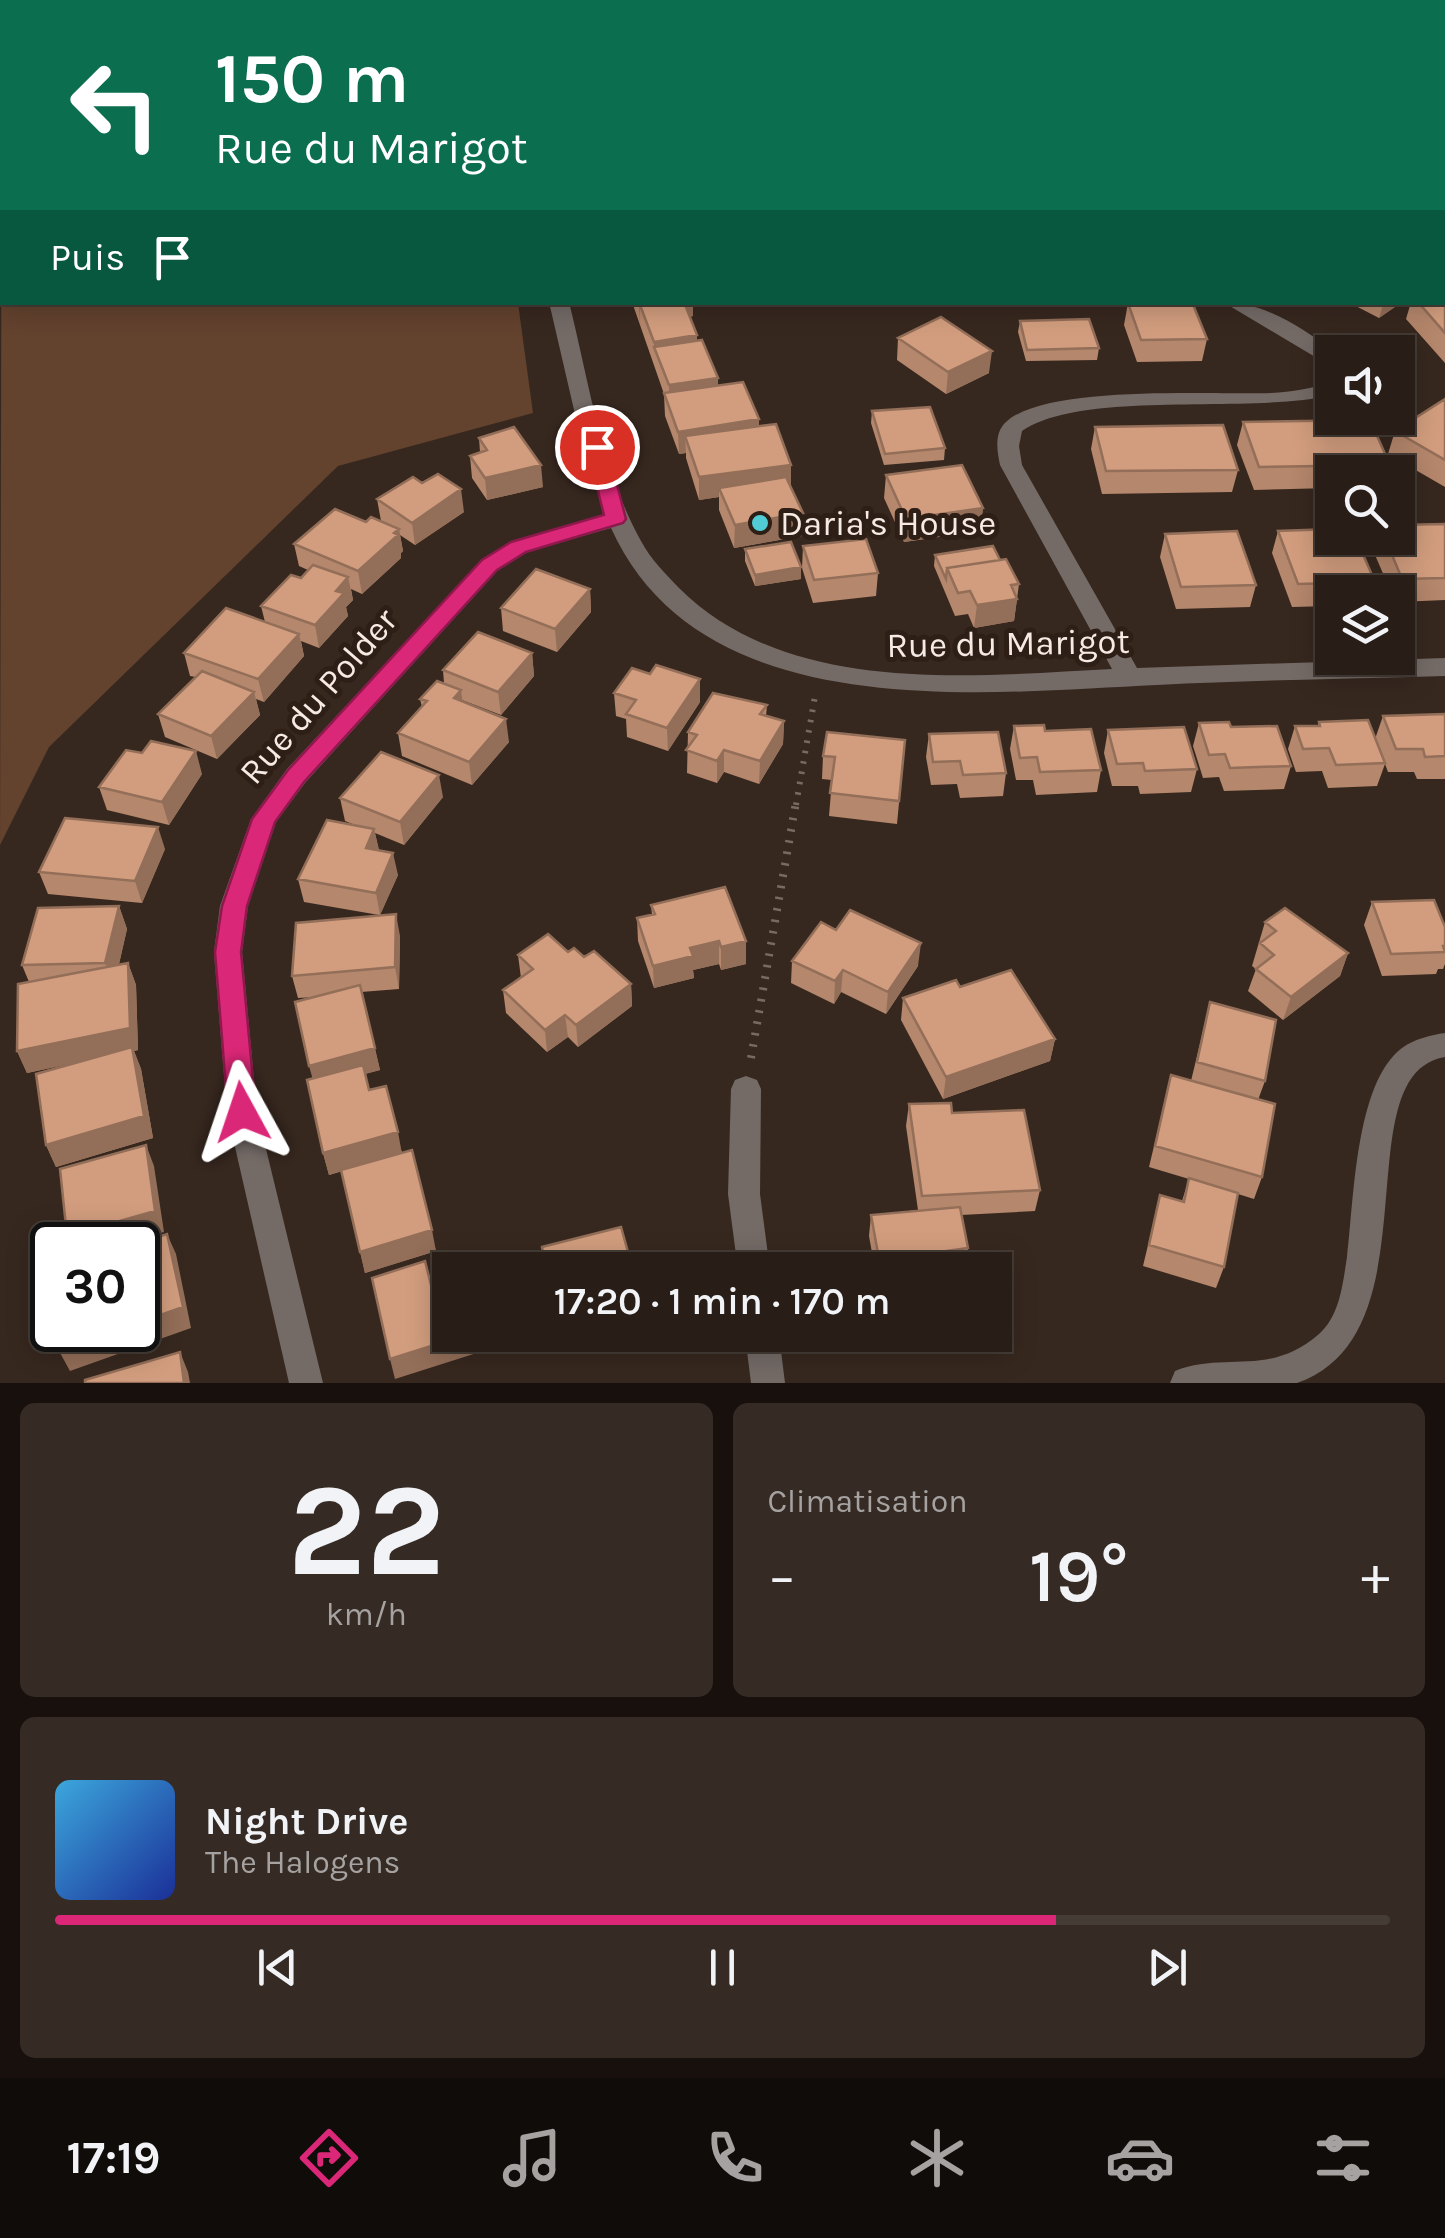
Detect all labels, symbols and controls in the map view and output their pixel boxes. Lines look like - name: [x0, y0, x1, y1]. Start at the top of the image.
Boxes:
- text: 150 m: [215, 38, 409, 120]
- icon: left: [50, 40, 180, 170]
- text: Rue du Marigot: [215, 122, 528, 174]
- icon: arrive: [145, 230, 200, 285]
- text: Puis: [50, 235, 125, 280]
- map controls: [1315, 335, 1415, 675]
- button: sound: [1315, 335, 1415, 435]
- pin: [555, 405, 640, 490]
- icon: arrive: [570, 420, 625, 475]
- button: search: [1315, 455, 1415, 555]
- place label: Daria's House: [780, 503, 996, 544]
- marker: Daria's House: [749, 512, 771, 534]
- button: layers: [1315, 575, 1415, 675]
- street label: Rue du Polder: [231, 600, 406, 792]
- street label: Rue du Marigot: [886, 621, 1130, 666]
- position arrow: [190, 1060, 294, 1164]
- speed limit sign: 30: [30, 1222, 160, 1352]
- text: 17:20 · 1 min · 170 m: [554, 1279, 890, 1324]
- text: 22: [288, 1455, 445, 1607]
- text: Climatisation: [768, 1483, 968, 1520]
- text: 19°: [1029, 1532, 1128, 1620]
- text: −: [768, 1544, 796, 1608]
- text: +: [1361, 1544, 1390, 1608]
- text: km/h: [326, 1596, 407, 1633]
- text: Night Drive: [205, 1799, 408, 1844]
- text: The Halogens: [205, 1844, 400, 1881]
- icon: previous: [250, 1940, 305, 1995]
- icon: pause: [695, 1940, 750, 1995]
- icon: next: [1140, 1940, 1195, 1995]
- icon: directions: [294, 2123, 364, 2193]
- icon: music: [497, 2123, 567, 2193]
- icon: phone: [700, 2123, 770, 2193]
- icon: climate: [902, 2123, 972, 2193]
- icon: car: [1105, 2123, 1175, 2193]
- icon: filters: [1308, 2123, 1378, 2193]
- text: 17:19: [66, 2132, 161, 2184]

